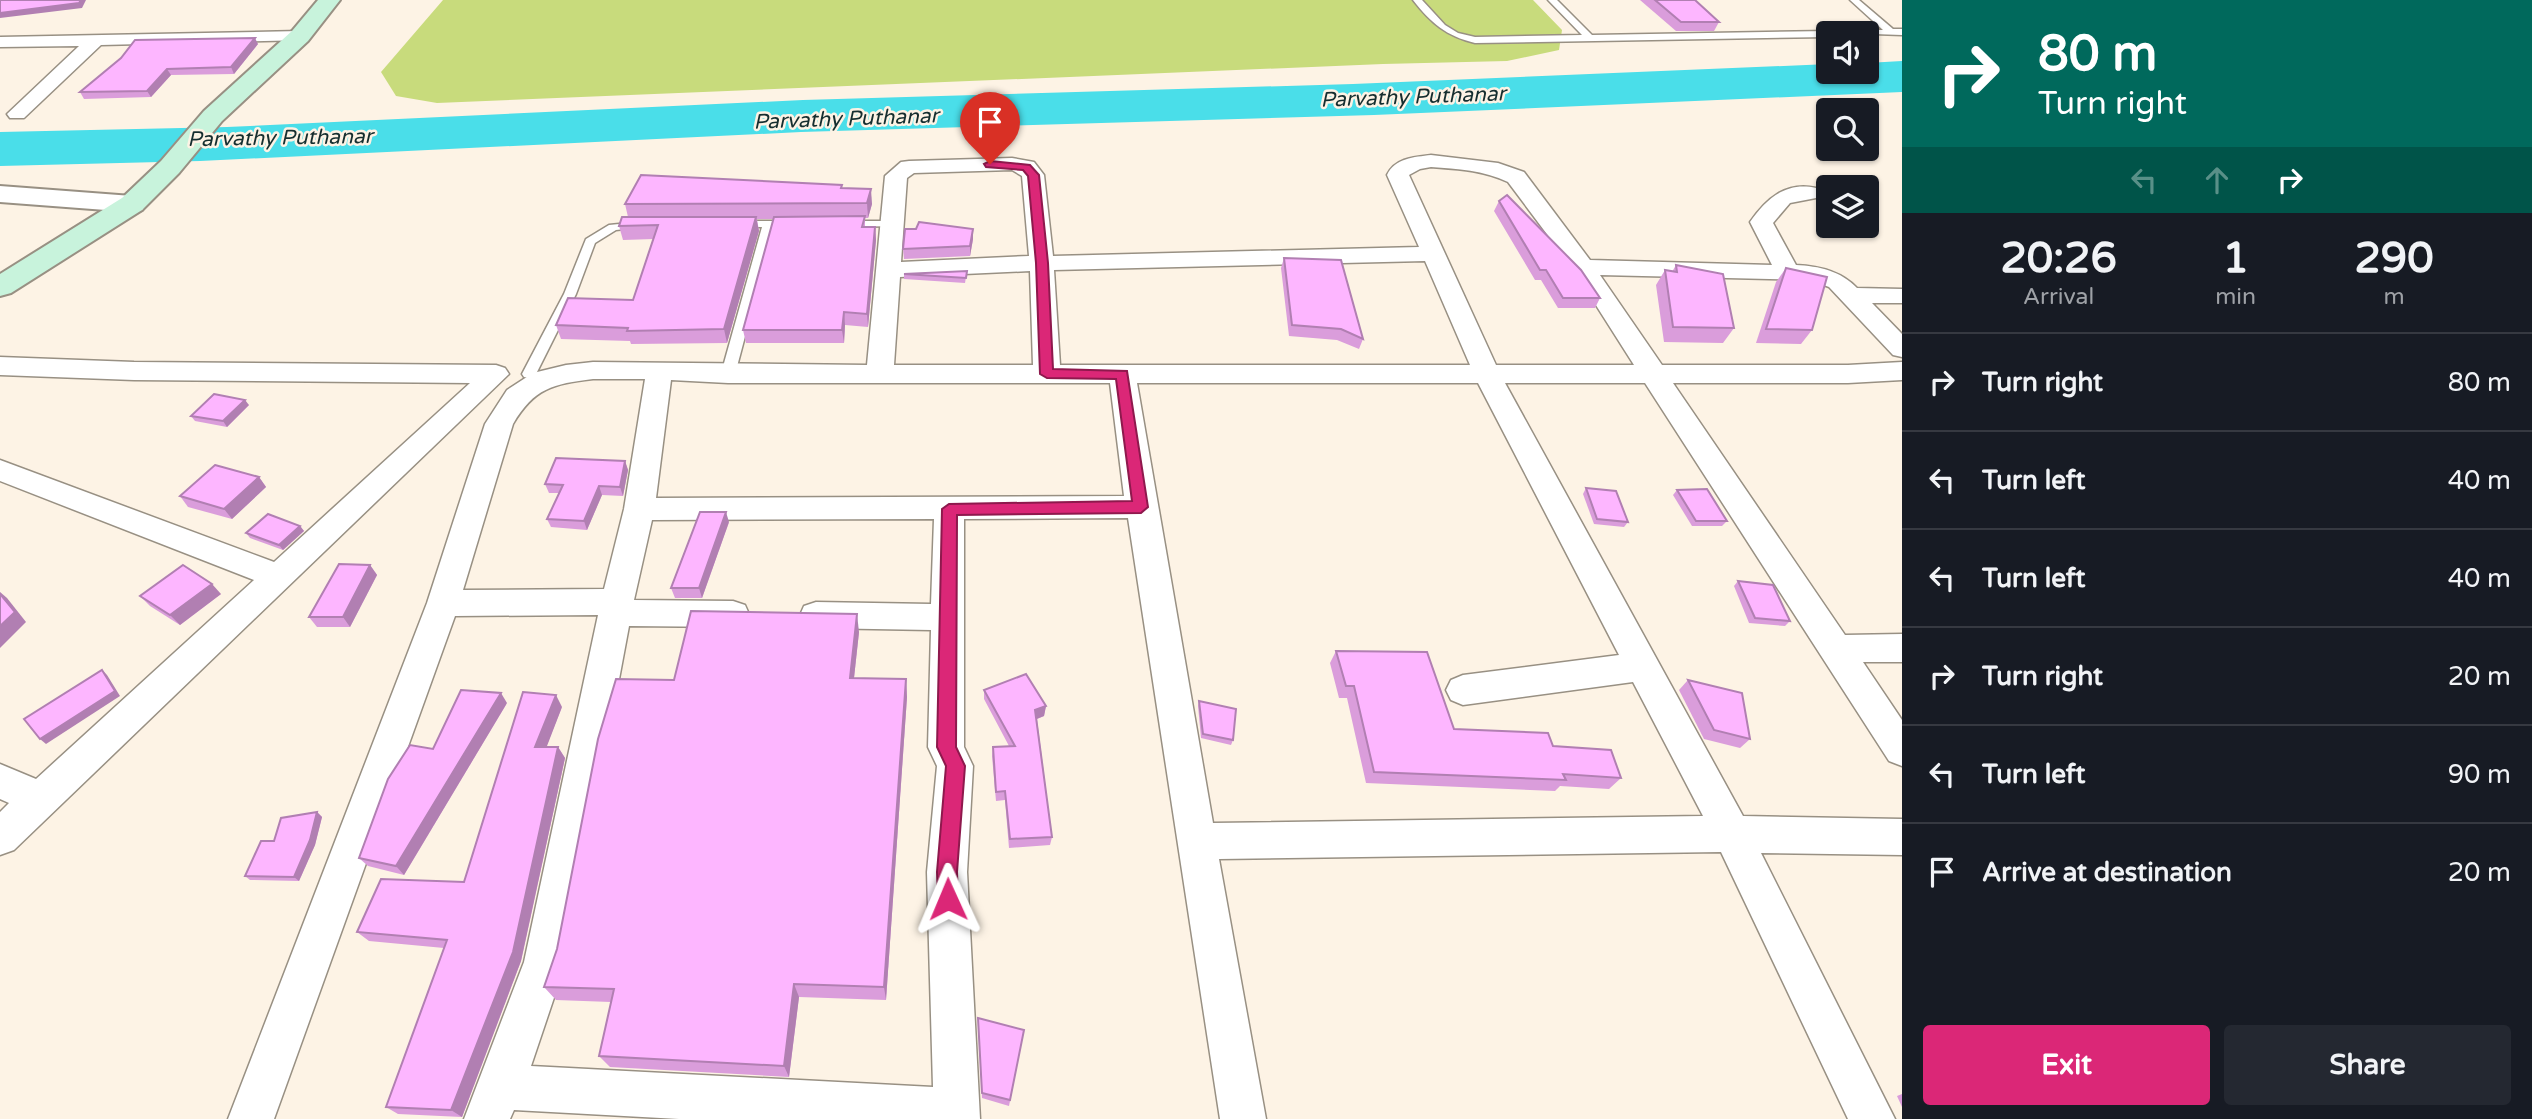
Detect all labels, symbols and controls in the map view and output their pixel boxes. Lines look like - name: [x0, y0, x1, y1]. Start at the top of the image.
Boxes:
- map controls: [1816, 21, 1879, 238]
- button: sound: [1816, 21, 1879, 84]
- text: 80 m: [2038, 25, 2157, 84]
- icon: right: [1923, 28, 2014, 119]
- water label: Parvathy Puthanar: [1320, 81, 1509, 113]
- text: Turn right: [2038, 85, 2187, 123]
- pin: [960, 92, 1020, 164]
- button: search: [1816, 98, 1879, 161]
- water label: Parvathy Puthanar: [753, 103, 942, 135]
- icon: arrive: [971, 103, 1009, 141]
- water label: Parvathy Puthanar: [187, 124, 376, 152]
- icon: left: [2125, 161, 2163, 199]
- icon: ahead: [2198, 161, 2236, 199]
- icon: right: [2271, 161, 2309, 199]
- button: layers: [1816, 175, 1879, 238]
- text: 20:26: [2000, 233, 2117, 284]
- text: 1: [2222, 233, 2249, 284]
- text: 290: [2354, 233, 2434, 284]
- text: Arrival: [2023, 283, 2094, 311]
- text: min: [2215, 283, 2256, 311]
- text: m: [2383, 283, 2405, 311]
- icon: right: [1923, 363, 1961, 401]
- text: Turn right: [1982, 367, 2103, 398]
- text: 80 m: [2448, 367, 2511, 398]
- icon: left: [1923, 461, 1961, 499]
- text: Turn left: [1982, 465, 2085, 496]
- text: 40 m: [2448, 465, 2511, 496]
- icon: left: [1923, 559, 1961, 597]
- text: Turn left: [1982, 563, 2085, 594]
- text: 40 m: [2448, 563, 2511, 594]
- icon: right: [1923, 657, 1961, 695]
- text: Turn right: [1982, 661, 2103, 692]
- text: 20 m: [2448, 661, 2511, 692]
- icon: left: [1923, 755, 1961, 793]
- text: Turn left: [1982, 759, 2085, 790]
- text: 90 m: [2448, 759, 2511, 790]
- icon: arrive: [1923, 853, 1961, 891]
- text: Arrive at destination: [1982, 857, 2232, 888]
- text: 20 m: [2448, 857, 2511, 888]
- position arrow: [911, 862, 985, 936]
- button: Exit: [1923, 1025, 2210, 1105]
- button: Share: [2224, 1025, 2511, 1105]

